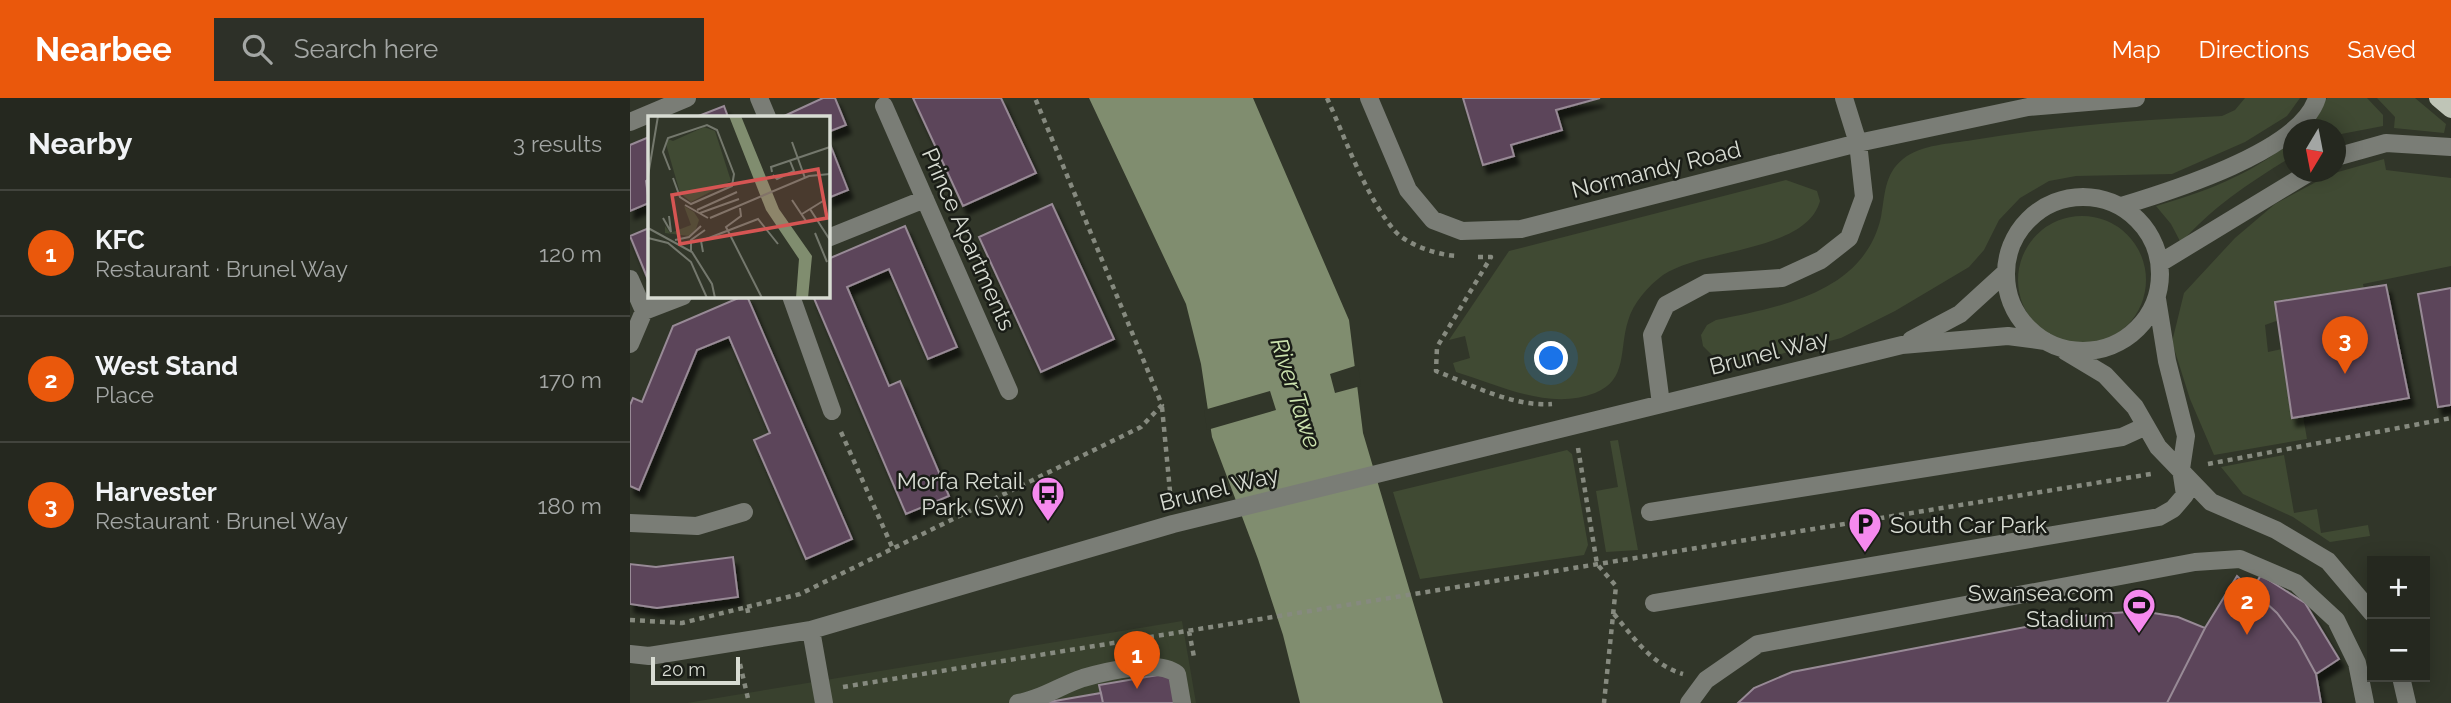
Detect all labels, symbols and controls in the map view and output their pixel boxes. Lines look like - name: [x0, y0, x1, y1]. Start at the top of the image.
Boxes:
- search box: [214, 18, 704, 81]
- text: Nearbee: [35, 30, 172, 69]
- icon: search: [238, 30, 276, 68]
- text: Search here: [294, 34, 438, 64]
- text: Map: [2112, 35, 2161, 64]
- text: Directions: [2199, 35, 2309, 64]
- text: Saved: [2347, 35, 2416, 64]
- inset map: [648, 116, 830, 298]
- north arrow: [2283, 119, 2346, 182]
- text: Nearby: [28, 126, 132, 161]
- text: 3 results: [513, 130, 602, 157]
- street label: Normandy Road: [1569, 135, 1743, 203]
- street label: Prince Apartments: [917, 144, 1021, 334]
- text: KFC: [95, 225, 145, 255]
- text: 1: [45, 240, 57, 267]
- text: 120 m: [539, 240, 602, 267]
- text: Restaurant · Brunel Way: [95, 255, 348, 282]
- pin: 3: [2322, 316, 2368, 374]
- street label: Brunel Way: [1707, 324, 1831, 380]
- water label: River Tawe: [1265, 334, 1327, 452]
- your location: [1534, 341, 1568, 375]
- text: West Stand: [95, 351, 238, 381]
- text: 2: [45, 366, 57, 393]
- text: 170 m: [539, 366, 602, 393]
- text: Place: [95, 381, 154, 408]
- street label: Brunel Way: [1157, 460, 1281, 516]
- place label: Morfa Retail Park (SW): [897, 467, 1025, 520]
- bus stop icon: Morfa Retail Park (SW): [1029, 474, 1067, 523]
- text: Harvester: [95, 477, 217, 507]
- text: 3: [45, 492, 57, 519]
- text: 180 m: [537, 492, 602, 519]
- parking icon: South Car Park: [1846, 505, 1884, 554]
- text: Restaurant · Brunel Way: [95, 507, 348, 534]
- place label: South Car Park: [1890, 511, 2047, 538]
- map controls: [2367, 556, 2430, 682]
- button: +: [2367, 556, 2430, 619]
- pin: 2: [2224, 577, 2270, 635]
- place label: Swansea.com Stadium: [1968, 579, 2114, 632]
- sports icon: Swansea.com Stadium: [2120, 586, 2158, 635]
- button: −: [2367, 619, 2430, 682]
- pin: 1: [1114, 631, 1160, 689]
- scale bar: [651, 654, 740, 686]
- text: 20 m: [662, 658, 706, 680]

